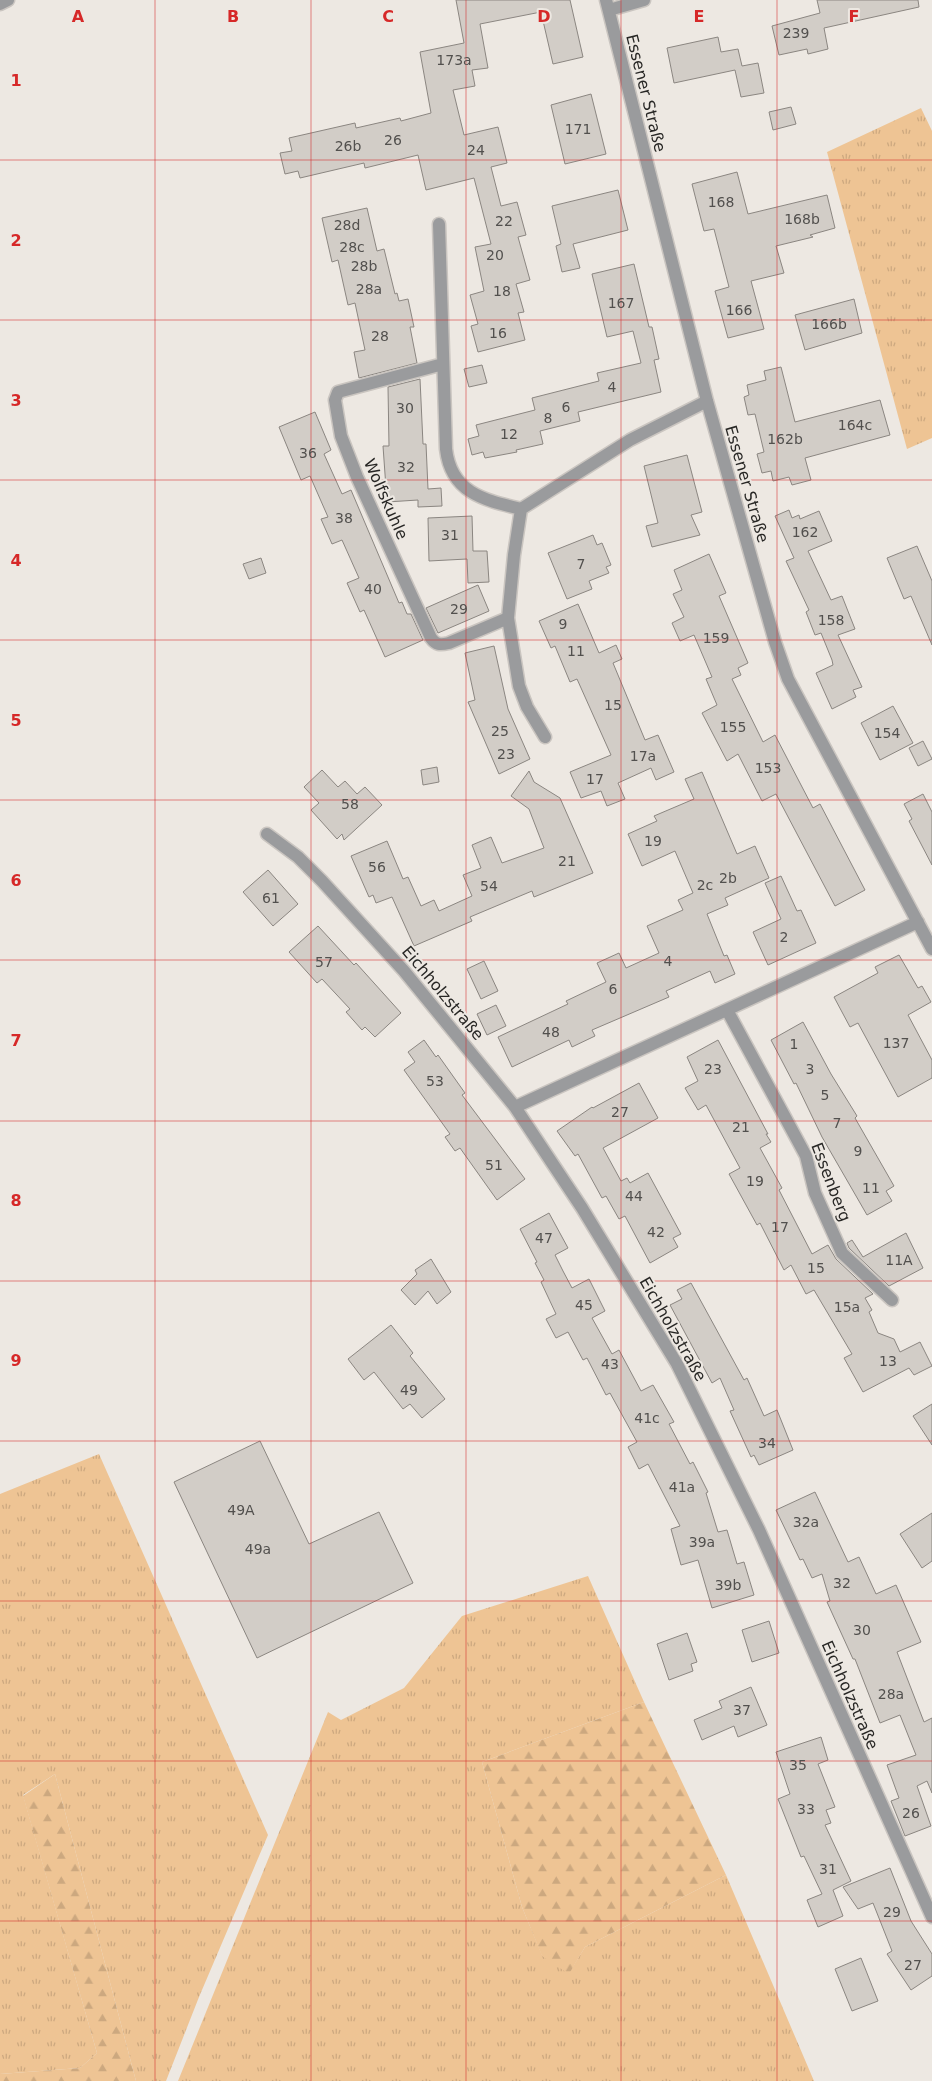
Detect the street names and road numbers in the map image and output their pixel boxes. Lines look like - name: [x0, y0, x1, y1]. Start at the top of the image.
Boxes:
- street label: Essener Straße: [622, 32, 670, 154]
- street label: Essener Straße: [721, 423, 773, 545]
- street label: Wolfskuhle: [360, 456, 412, 542]
- street label: Eichholzstraße: [398, 942, 488, 1044]
- street label: Essenberg: [807, 1140, 855, 1224]
- street label: Eichholzstraße: [635, 1274, 711, 1384]
- street label: Eichholzstraße: [817, 1638, 883, 1752]

